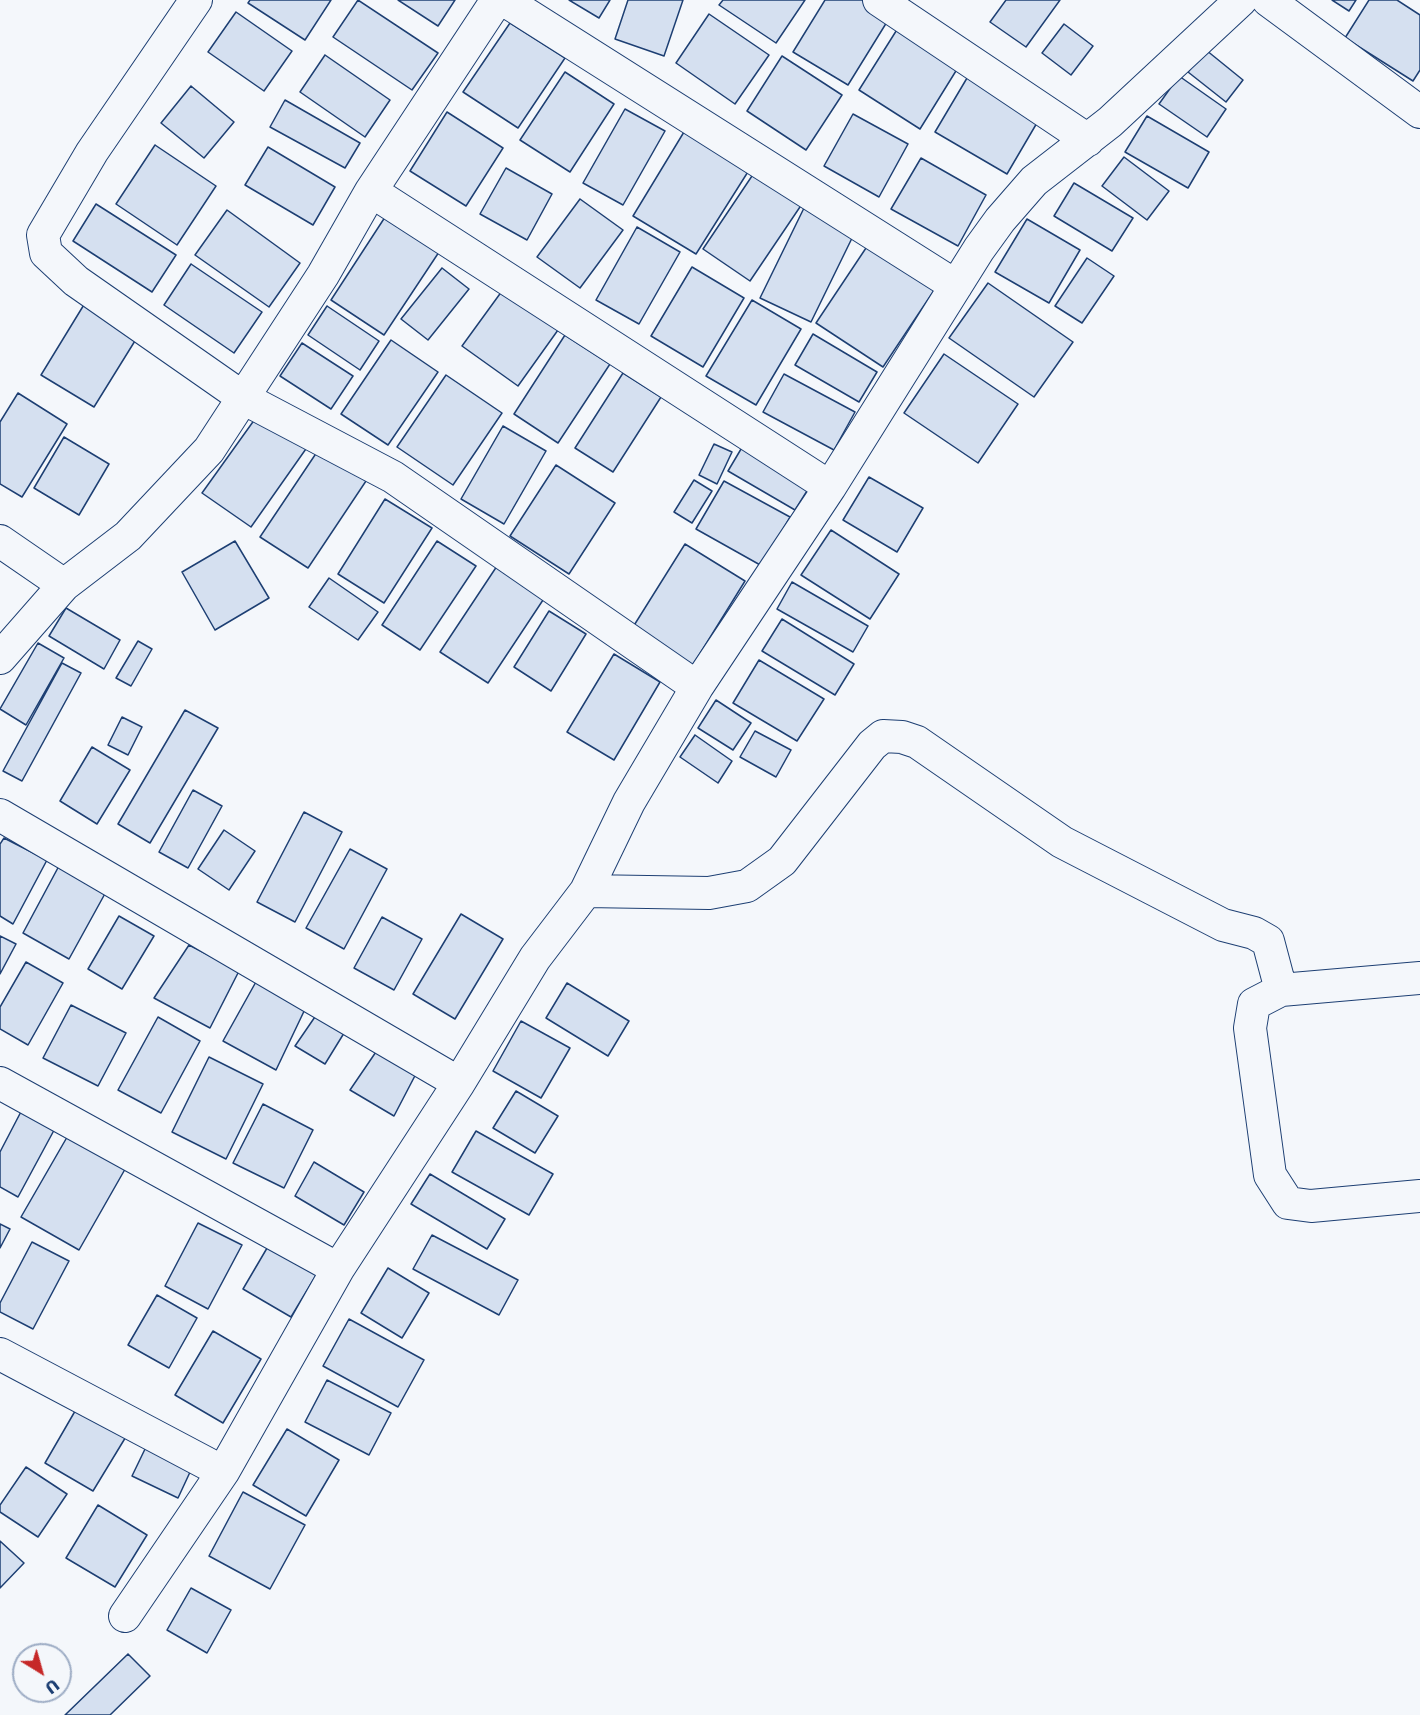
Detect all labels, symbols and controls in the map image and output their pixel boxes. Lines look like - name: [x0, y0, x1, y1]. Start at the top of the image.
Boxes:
- north arrow: [12, 1643, 72, 1703]
- text: U: [41, 1675, 63, 1698]

